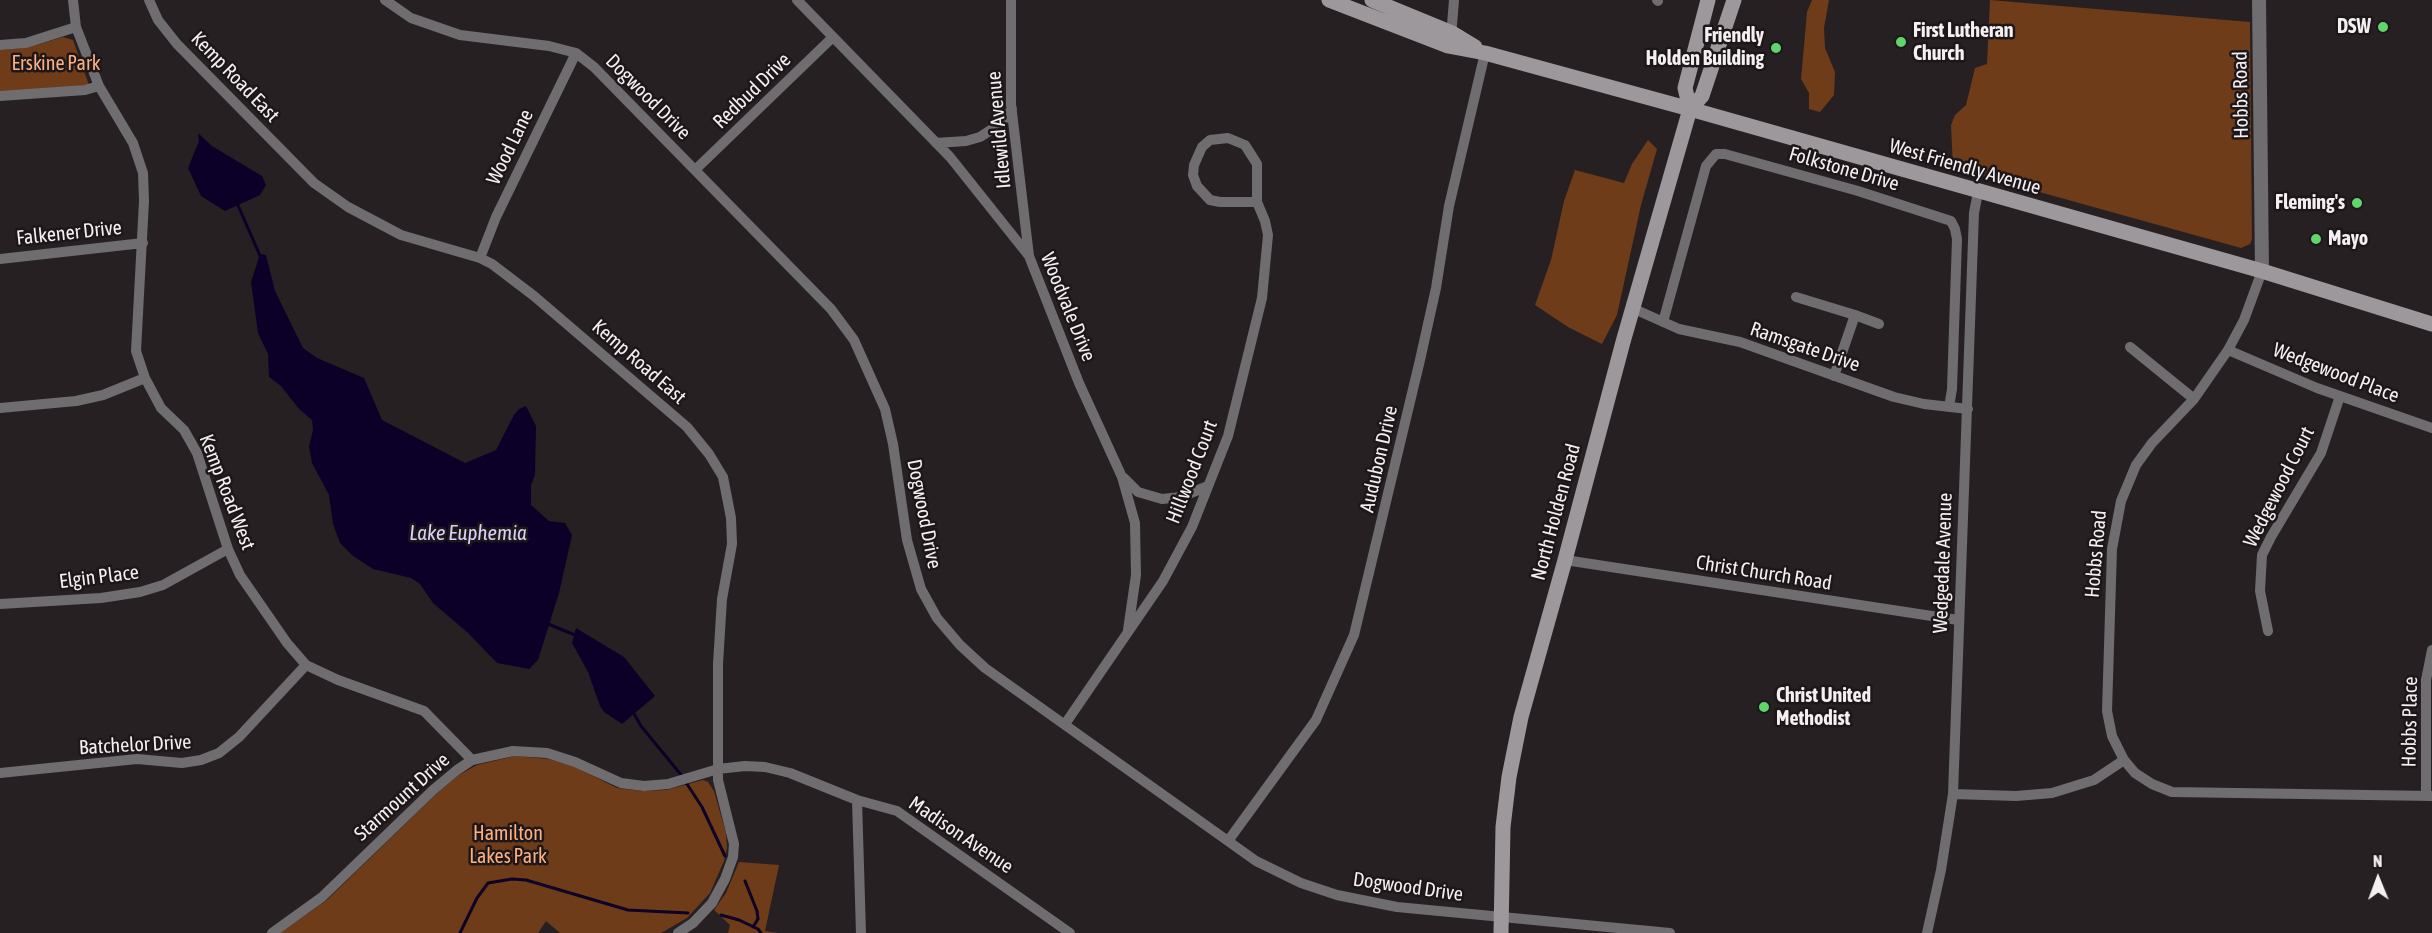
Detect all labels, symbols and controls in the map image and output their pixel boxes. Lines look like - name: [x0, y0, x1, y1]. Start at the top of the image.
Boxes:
- place label: DSW: [2337, 15, 2371, 39]
- place label: First Lutheran Church: [1913, 19, 2014, 66]
- marker: DSW: [2376, 20, 2390, 34]
- place label: Friendly Holden Building: [1646, 24, 1764, 71]
- street label: Kemp Road East: [186, 27, 284, 127]
- marker: First Lutheran Church: [1894, 35, 1908, 49]
- marker: Friendly Holden Building: [1769, 41, 1783, 55]
- street label: Redbud Drive: [708, 48, 796, 134]
- street label: Dogwood Drive: [600, 49, 696, 145]
- street label: Hobbs Road: [2228, 51, 2254, 139]
- park label: Erskine Park: [11, 52, 101, 76]
- street label: Idlewild Avenue: [982, 70, 1016, 190]
- street label: Wood Lane: [482, 105, 538, 189]
- street label: West Friendly Avenue: [1887, 134, 2043, 200]
- street label: Folkstone Drive: [1786, 142, 1902, 196]
- place label: Fleming's: [2275, 191, 2345, 215]
- marker: Fleming's: [2350, 196, 2364, 210]
- street label: Falkener Drive: [15, 216, 123, 250]
- place label: Mayo: [2328, 227, 2368, 251]
- marker: Mayo: [2309, 232, 2323, 246]
- street label: Woodvale Drive: [1035, 249, 1101, 365]
- street label: Kemp Road East: [587, 315, 691, 409]
- street label: Ramsgate Drive: [1747, 317, 1863, 377]
- street label: Wedgewood Place: [2270, 338, 2402, 408]
- street label: Audubon Drive: [1355, 403, 1403, 515]
- street label: Hillwood Court: [1161, 417, 1223, 527]
- street label: Wedgewood Court: [2238, 423, 2320, 551]
- street label: Kemp Road West: [194, 431, 260, 553]
- street label: North Holden Road: [1526, 441, 1586, 583]
- street label: Dogwood Drive: [902, 457, 946, 571]
- street label: Wedgedale Avenue: [1929, 492, 1957, 634]
- street label: Hobbs Road: [2080, 509, 2112, 599]
- water label: Lake Euphemia: [409, 520, 527, 546]
- street label: Christ Church Road: [1694, 550, 1834, 596]
- street label: Elgin Place: [58, 560, 140, 594]
- street label: Hobbs Place: [2397, 676, 2423, 768]
- place label: Christ United Methodist: [1776, 684, 1871, 731]
- marker: Christ United Methodist: [1757, 700, 1771, 714]
- street label: Batchelor Drive: [78, 730, 192, 760]
- street label: Starmount Drive: [349, 748, 455, 846]
- street label: Madison Avenue: [904, 791, 1018, 879]
- park label: Hamilton Lakes Park: [469, 822, 547, 869]
- north arrow: [2348, 849, 2408, 909]
- text: N: [2373, 852, 2383, 870]
- street label: Dogwood Drive: [1351, 867, 1465, 907]

